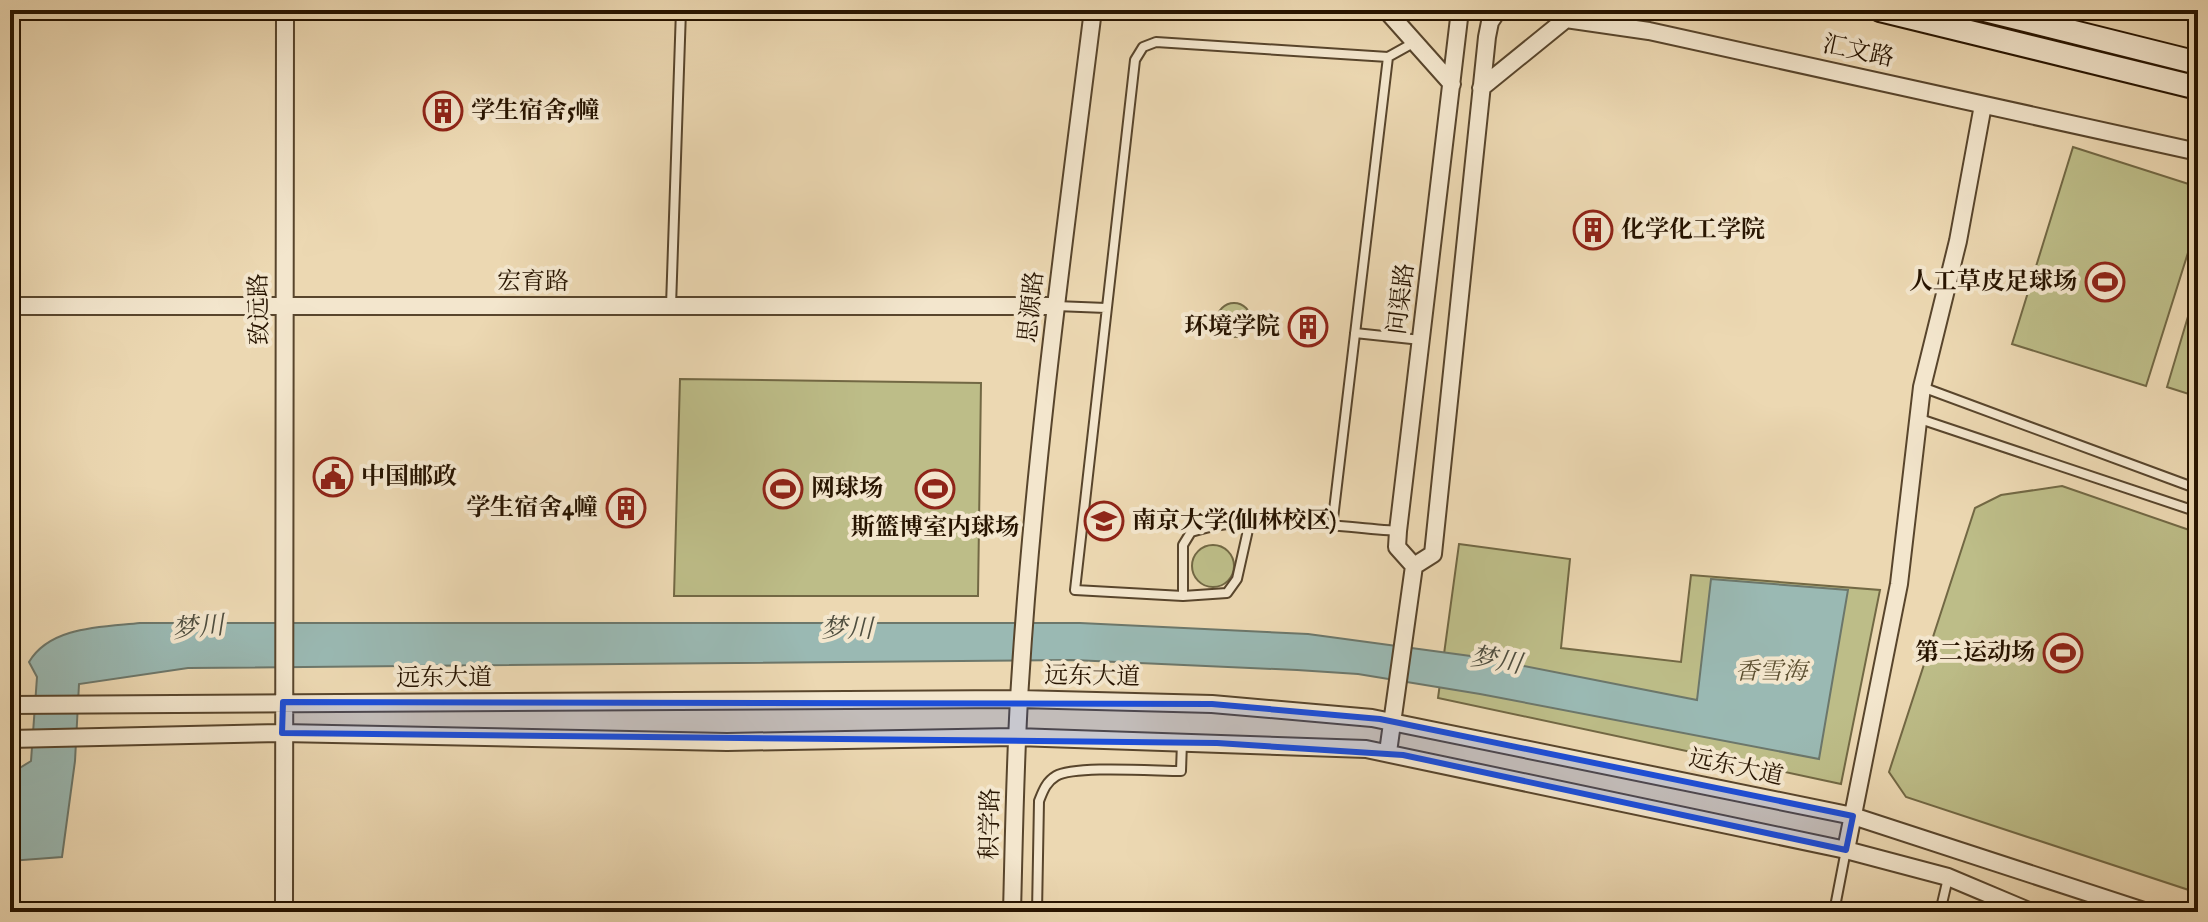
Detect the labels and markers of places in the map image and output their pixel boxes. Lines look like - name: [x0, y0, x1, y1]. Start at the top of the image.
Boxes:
- building icon: 学生宿舍5幢: [422, 90, 464, 132]
- place label: 学生宿舍5幢: [471, 96, 600, 127]
- building icon: 化学化工学院: [1572, 209, 1614, 251]
- place label: 化学化工学院: [1621, 215, 1765, 246]
- sports icon: 人工草皮足球场: [2084, 261, 2126, 303]
- place label: 人工草皮足球场: [1909, 267, 2077, 298]
- building icon: 环境学院: [1287, 306, 1329, 348]
- place label: 环境学院: [1184, 312, 1280, 343]
- public building icon: 中国邮政: [312, 456, 354, 498]
- place label: 中国邮政: [361, 462, 457, 493]
- sports icon: 网球场: [762, 468, 804, 510]
- sports icon: 斯篮博室内球场: [914, 468, 956, 510]
- place label: 网球场: [811, 474, 883, 505]
- building icon: 学生宿舍4幢: [605, 487, 647, 529]
- place label: 学生宿舍4幢: [466, 493, 598, 524]
- school or university icon: 南京大学(仙林校区): [1083, 500, 1125, 542]
- place label: 南京大学(仙林校区): [1132, 506, 1336, 537]
- place label: 斯篮博室内球场: [851, 513, 1019, 544]
- sports icon: 第二运动场: [2042, 632, 2084, 674]
- place label: 第二运动场: [1915, 638, 2035, 669]

